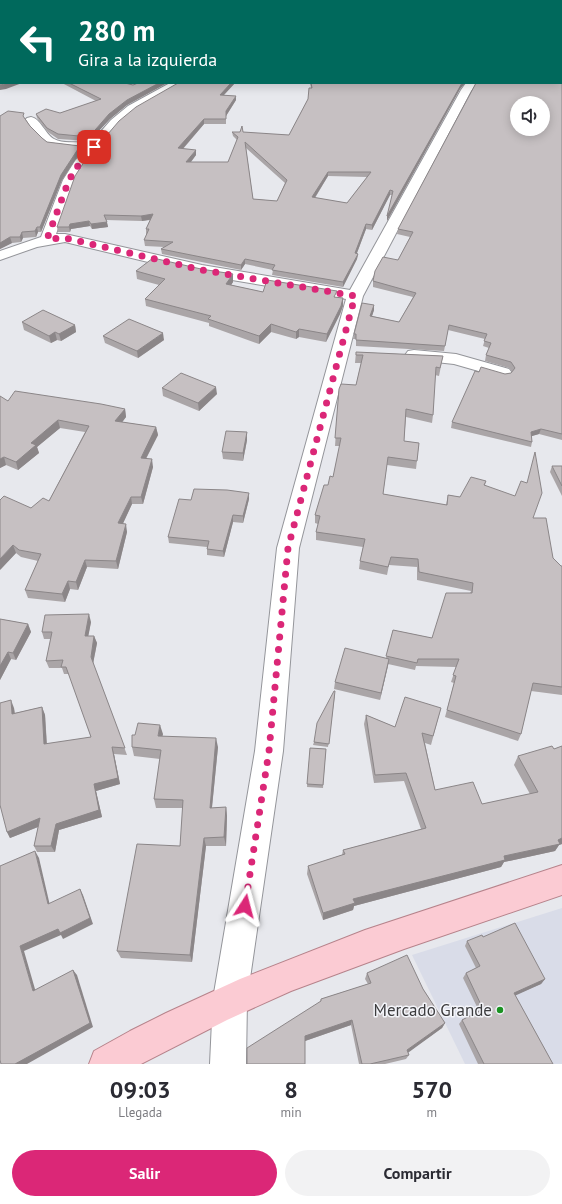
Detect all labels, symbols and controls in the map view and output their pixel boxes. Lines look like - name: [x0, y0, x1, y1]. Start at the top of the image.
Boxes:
- text: 280 m: [78, 12, 155, 49]
- icon: left: [12, 16, 64, 68]
- text: Gira a la izquierda: [78, 48, 217, 71]
- map controls: [510, 96, 550, 136]
- button: sound: [510, 96, 550, 136]
- pin: [77, 130, 111, 164]
- icon: arrive: [83, 136, 105, 158]
- position arrow: [224, 885, 266, 927]
- place label: Mercado Grande: [374, 999, 492, 1021]
- marker: Mercado Grande: [495, 1005, 505, 1015]
- text: 09:03: [110, 1074, 171, 1105]
- text: 8: [284, 1074, 298, 1105]
- text: 570: [411, 1074, 452, 1105]
- text: Llegada: [118, 1104, 162, 1121]
- text: min: [280, 1104, 302, 1121]
- text: m: [427, 1104, 437, 1121]
- button: Salir: [12, 1150, 277, 1196]
- button: Compartir: [285, 1150, 550, 1196]

